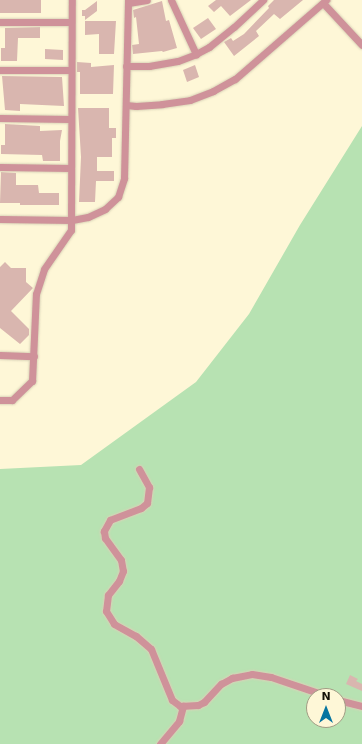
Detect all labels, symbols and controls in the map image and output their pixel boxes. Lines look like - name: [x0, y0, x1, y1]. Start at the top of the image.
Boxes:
- north arrow: [306, 688, 346, 728]
- text: N: [321, 690, 331, 703]

